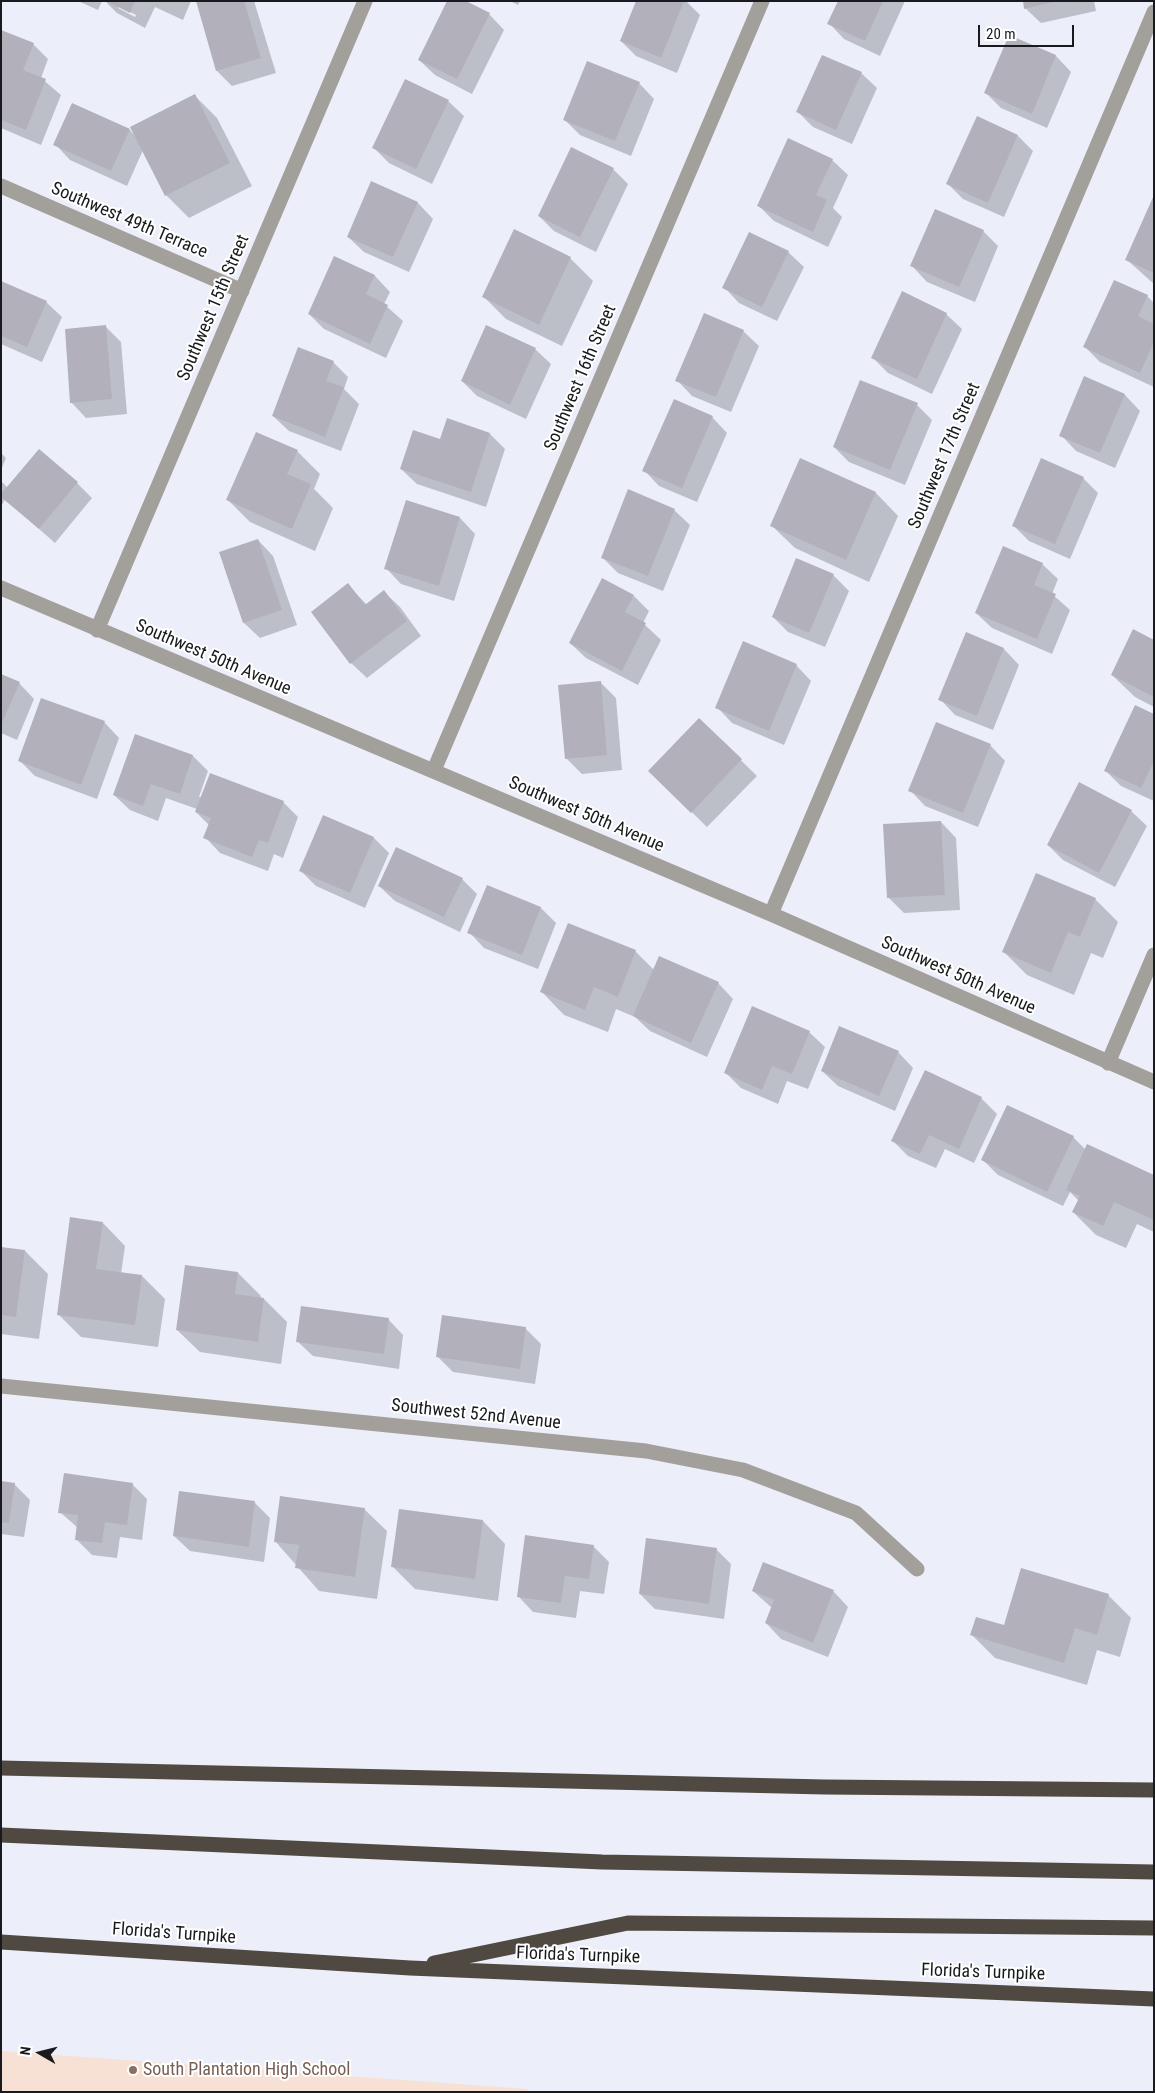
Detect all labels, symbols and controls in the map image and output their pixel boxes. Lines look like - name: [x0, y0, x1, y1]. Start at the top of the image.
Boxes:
- scale bar: [980, 15, 1076, 47]
- text: 20 m: [986, 25, 1016, 43]
- street label: Southwest 49th Terrace: [48, 178, 210, 264]
- street label: Southwest 15th Street: [173, 232, 255, 384]
- street label: Southwest 16th Street: [540, 302, 622, 454]
- street label: Southwest 17th Street: [904, 380, 986, 532]
- street label: Southwest 50th Avenue: [132, 616, 294, 700]
- street label: Southwest 50th Avenue: [505, 773, 667, 857]
- street label: Southwest 50th Avenue: [877, 932, 1039, 1020]
- street label: Southwest 52nd Avenue: [390, 1395, 562, 1435]
- street label: Florida's Turnpike: [111, 1919, 237, 1949]
- street label: Florida's Turnpike: [516, 1943, 640, 1969]
- street label: Florida's Turnpike: [921, 1960, 1045, 1986]
- north arrow: [15, 2028, 65, 2078]
- text: N: [17, 2046, 34, 2056]
- place label: South Plantation High School: [143, 2059, 350, 2081]
- marker: South Plantation High School: [127, 2064, 139, 2076]

